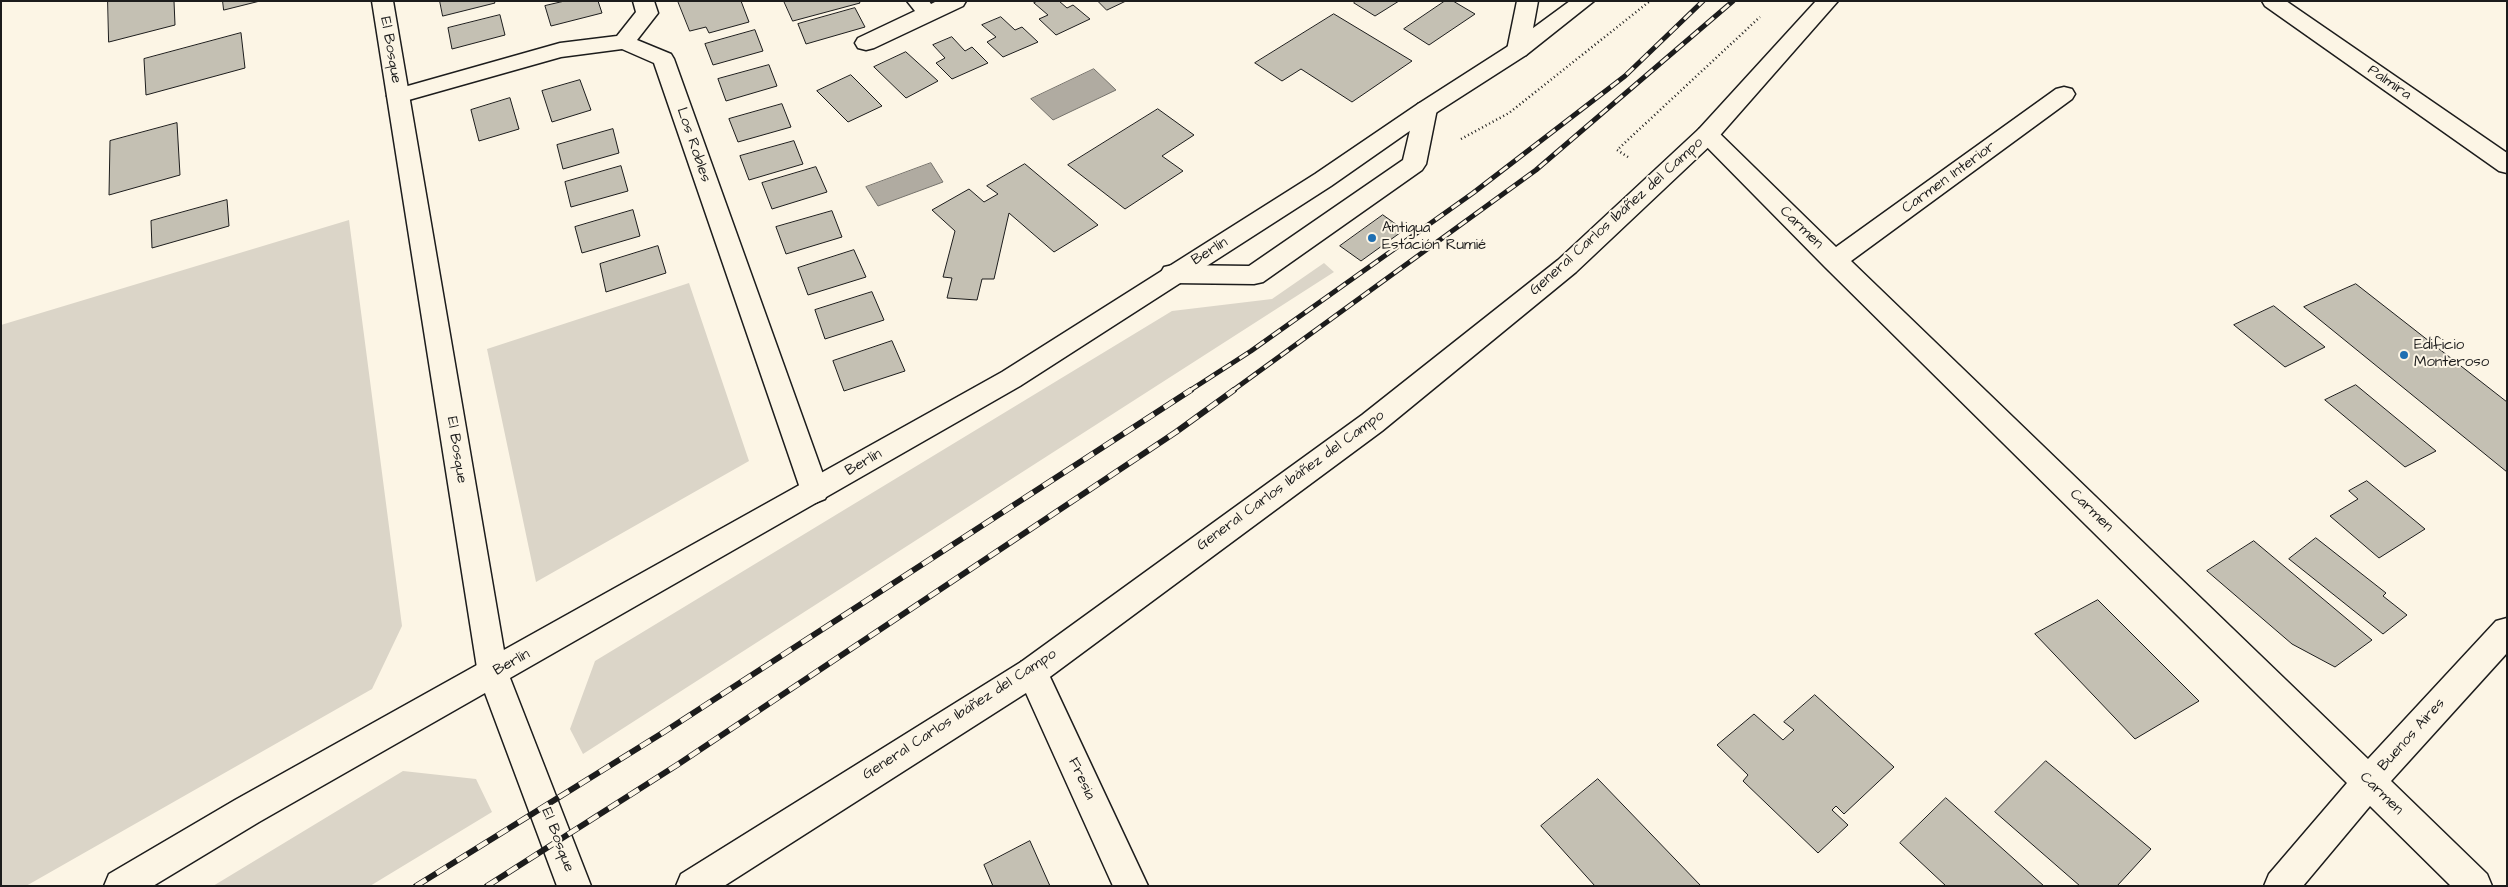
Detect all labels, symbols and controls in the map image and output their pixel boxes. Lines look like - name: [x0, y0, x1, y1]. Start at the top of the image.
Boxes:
- street label: El Bosque: [375, 15, 405, 85]
- street label: Palmira: [2364, 61, 2414, 105]
- street label: Los Robles: [672, 105, 714, 185]
- street label: General Carlos Ibáñez del Campo: [1526, 134, 1708, 300]
- street label: Carmen Interior: [1899, 138, 1999, 218]
- street label: Carmen: [1775, 203, 1827, 253]
- place label: Antigua Estación Rumié: [1382, 220, 1486, 255]
- marker: Antigua Estación Rumié: [1366, 232, 1378, 244]
- street label: Berlín: [1189, 234, 1231, 270]
- place label: Edificio Monteroso: [2414, 337, 2489, 372]
- marker: Edificio Monteroso: [2398, 349, 2410, 361]
- street label: General Carlos Ibáñez del Campo: [1194, 407, 1388, 555]
- street label: El Bosque: [442, 415, 470, 485]
- street label: Berlín: [843, 445, 885, 481]
- street label: Carmen: [2065, 486, 2117, 536]
- street label: General Carlos Ibáñez del Campo: [860, 645, 1060, 785]
- street label: Berlín: [491, 646, 533, 680]
- street label: Buenos Aires: [2375, 695, 2449, 775]
- street label: Fresia: [1064, 755, 1098, 803]
- street label: Carmen: [2355, 769, 2407, 819]
- street label: El Bosque: [537, 805, 577, 875]

